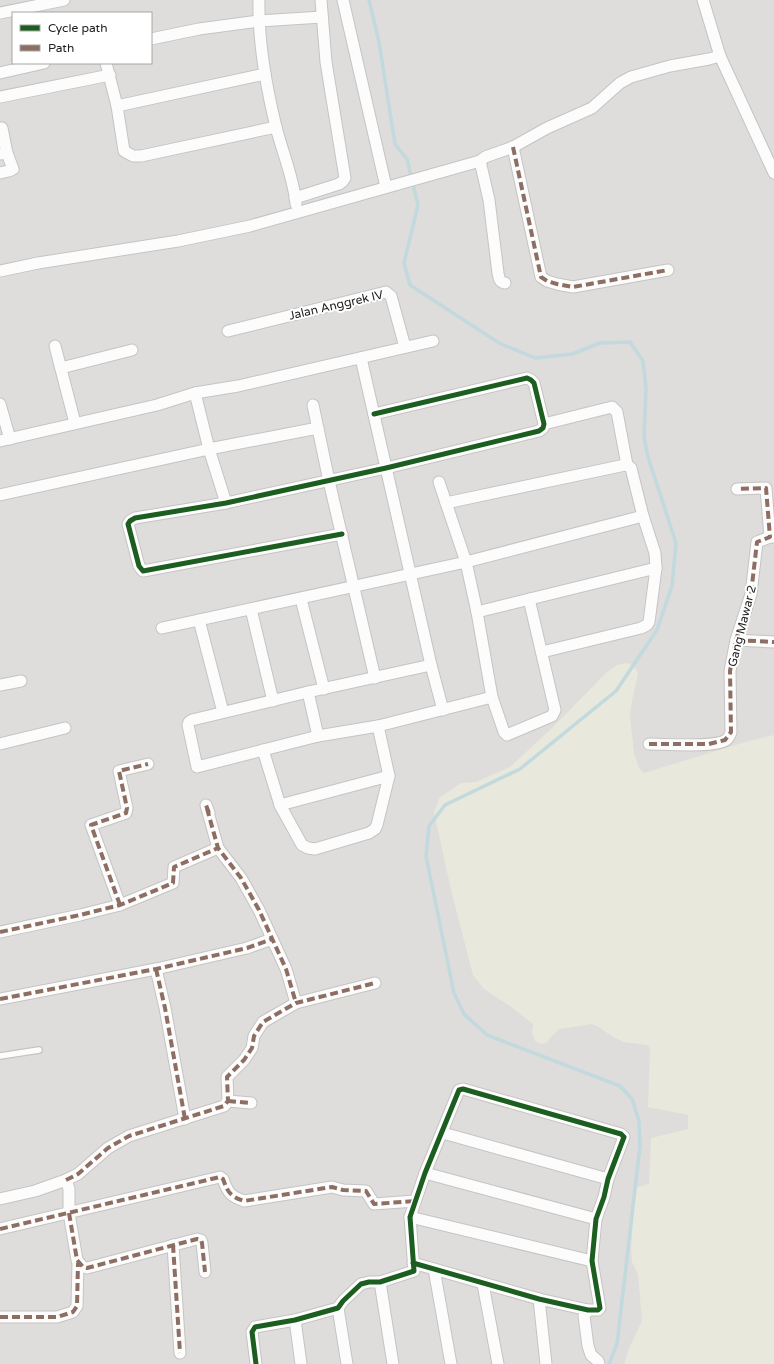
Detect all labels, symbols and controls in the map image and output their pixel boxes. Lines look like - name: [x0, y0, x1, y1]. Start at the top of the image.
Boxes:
- legend: [12, 12, 152, 64]
- text: Cycle path: [48, 21, 107, 35]
- text: Path: [48, 41, 74, 55]
- street label: Jalan Anggrek IV: [287, 287, 385, 323]
- street label: Gang Mawar 2: [725, 584, 759, 668]

